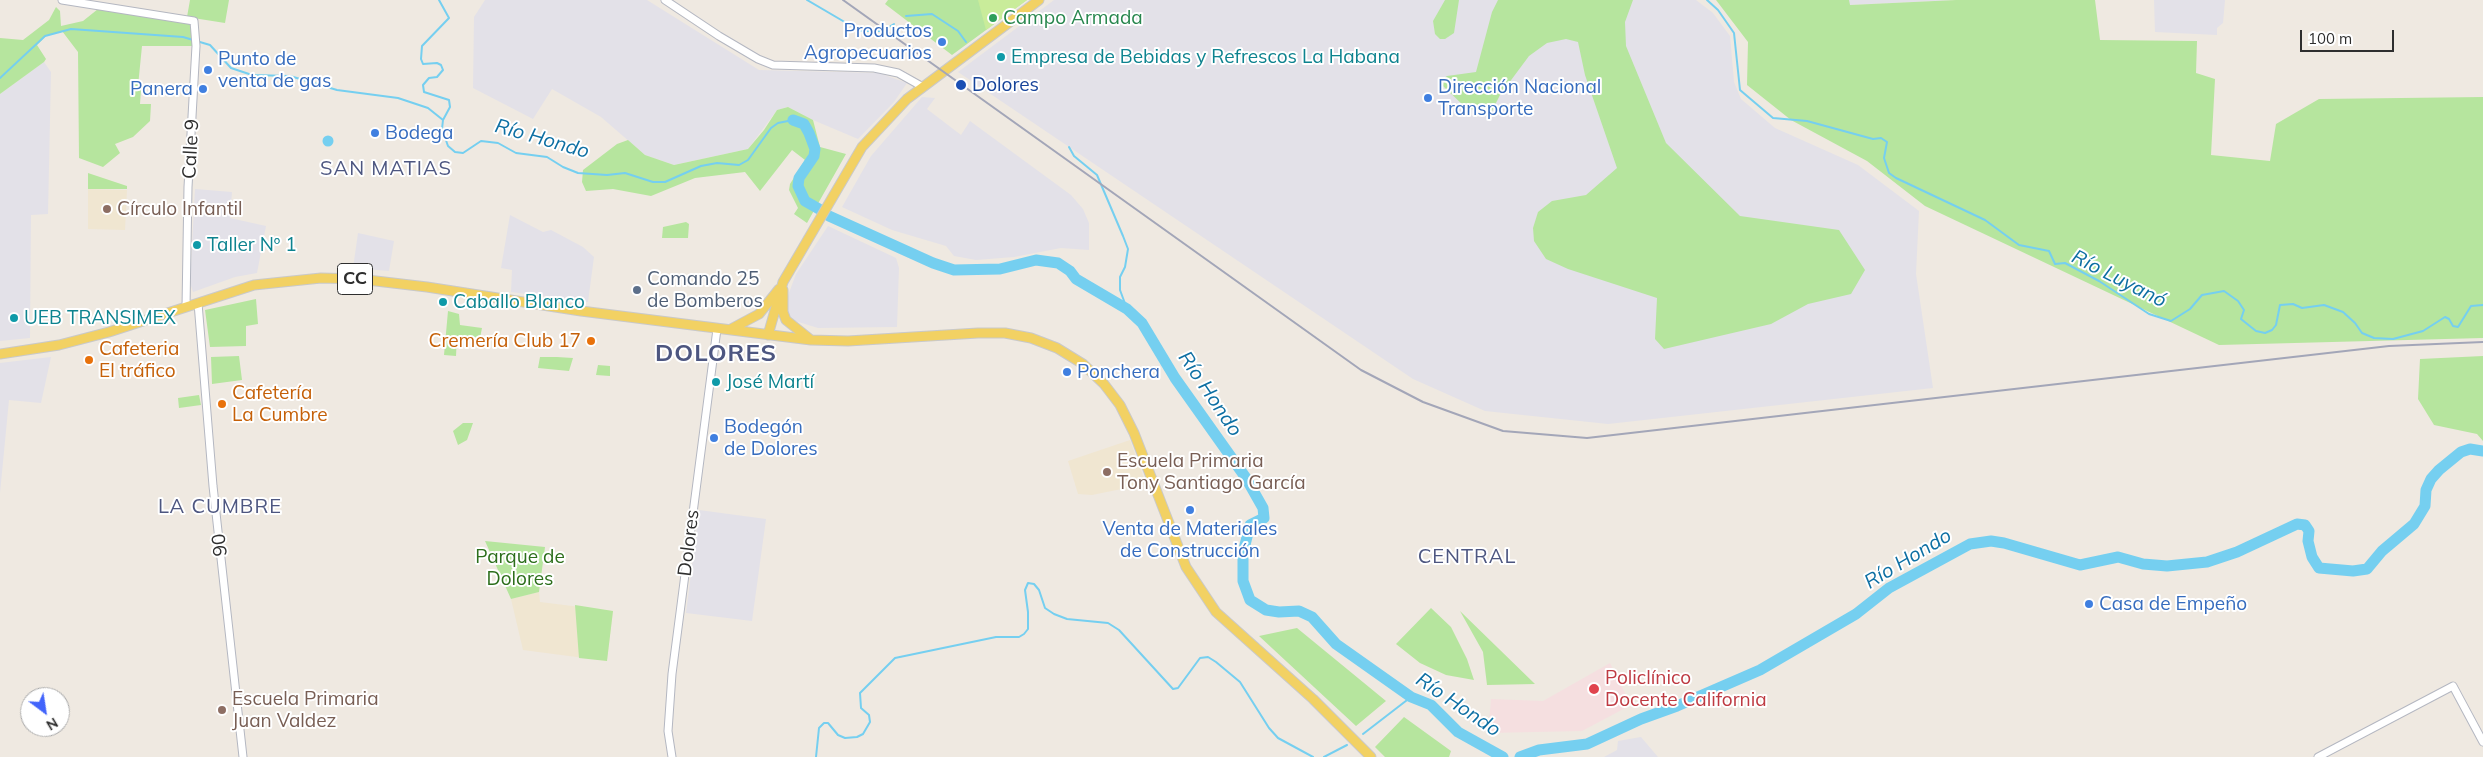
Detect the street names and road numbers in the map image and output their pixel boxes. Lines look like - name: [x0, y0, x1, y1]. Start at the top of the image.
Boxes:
- street label: Calle 9: [178, 119, 204, 179]
- road number: CC: [338, 264, 372, 294]
- street label: Dolores: [674, 508, 704, 578]
- street label: 90: [207, 532, 233, 558]

